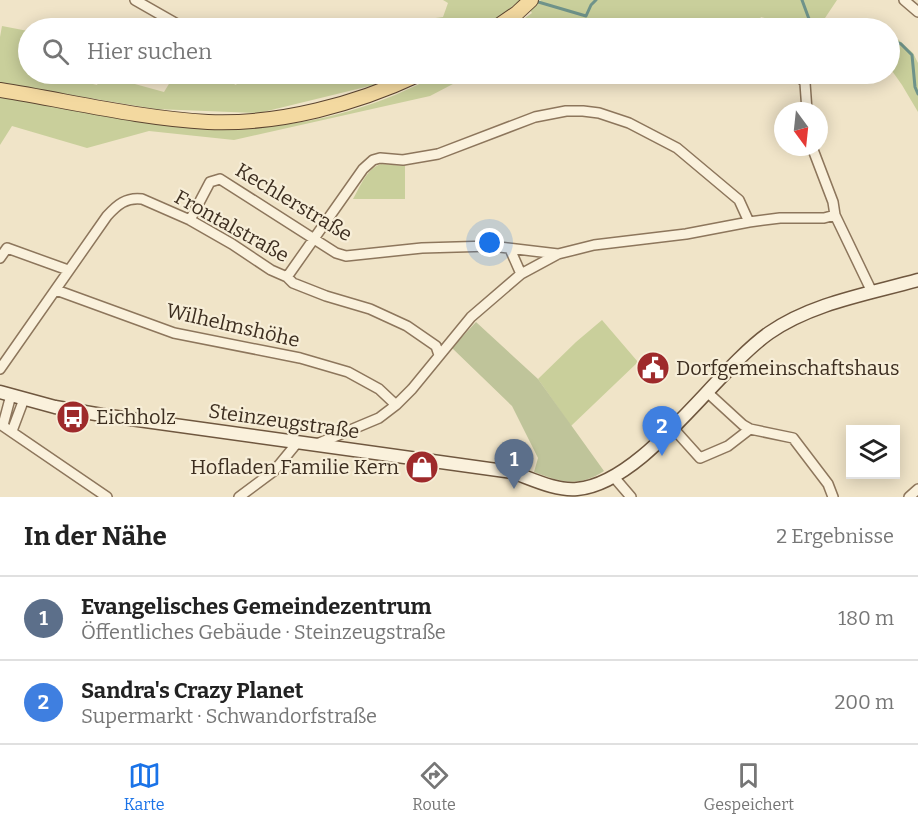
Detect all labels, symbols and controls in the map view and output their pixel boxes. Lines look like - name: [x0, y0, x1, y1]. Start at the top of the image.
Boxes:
- search box: [18, 18, 900, 84]
- icon: search: [39, 35, 72, 68]
- text: Hier suchen: [87, 38, 212, 65]
- north arrow: [774, 102, 828, 156]
- street label: Kechlerstraße: [231, 158, 357, 246]
- street label: Frontalstraße: [171, 185, 293, 267]
- your location: [475, 228, 504, 257]
- street label: Wilhelmshöhe: [164, 298, 302, 352]
- public building icon: Dorfgemeinschaftshaus: [635, 350, 671, 386]
- place label: Dorfgemeinschaftshaus: [676, 356, 900, 380]
- bus stop icon: Eichholz: [55, 399, 91, 435]
- street label: Steinzeugstraße: [207, 399, 361, 443]
- place label: Eichholz: [96, 405, 176, 429]
- pin: 2: [642, 406, 682, 456]
- map controls: [846, 425, 900, 479]
- button: layers: [846, 425, 900, 479]
- pin: 1: [494, 440, 534, 489]
- shop icon: Hofladen Familie Kern: [404, 449, 440, 485]
- place label: Hofladen Familie Kern: [190, 455, 399, 479]
- text: In der Nähe: [24, 521, 167, 552]
- text: 2 Ergebnisse: [776, 524, 894, 548]
- text: Evangelisches Gemeindezentrum: [81, 593, 432, 620]
- text: 1: [39, 606, 48, 630]
- text: 180 m: [838, 606, 894, 630]
- text: Öffentliches Gebäude · Steinzeugstraße: [81, 620, 446, 644]
- text: Sandra's Crazy Planet: [81, 677, 303, 704]
- text: 2: [38, 690, 49, 714]
- text: 200 m: [834, 690, 894, 714]
- text: Supermarkt · Schwandorfstraße: [81, 704, 377, 728]
- tab: Karte: [124, 759, 165, 814]
- tab: Route: [412, 759, 456, 814]
- tab: Gespeichert: [703, 759, 794, 814]

